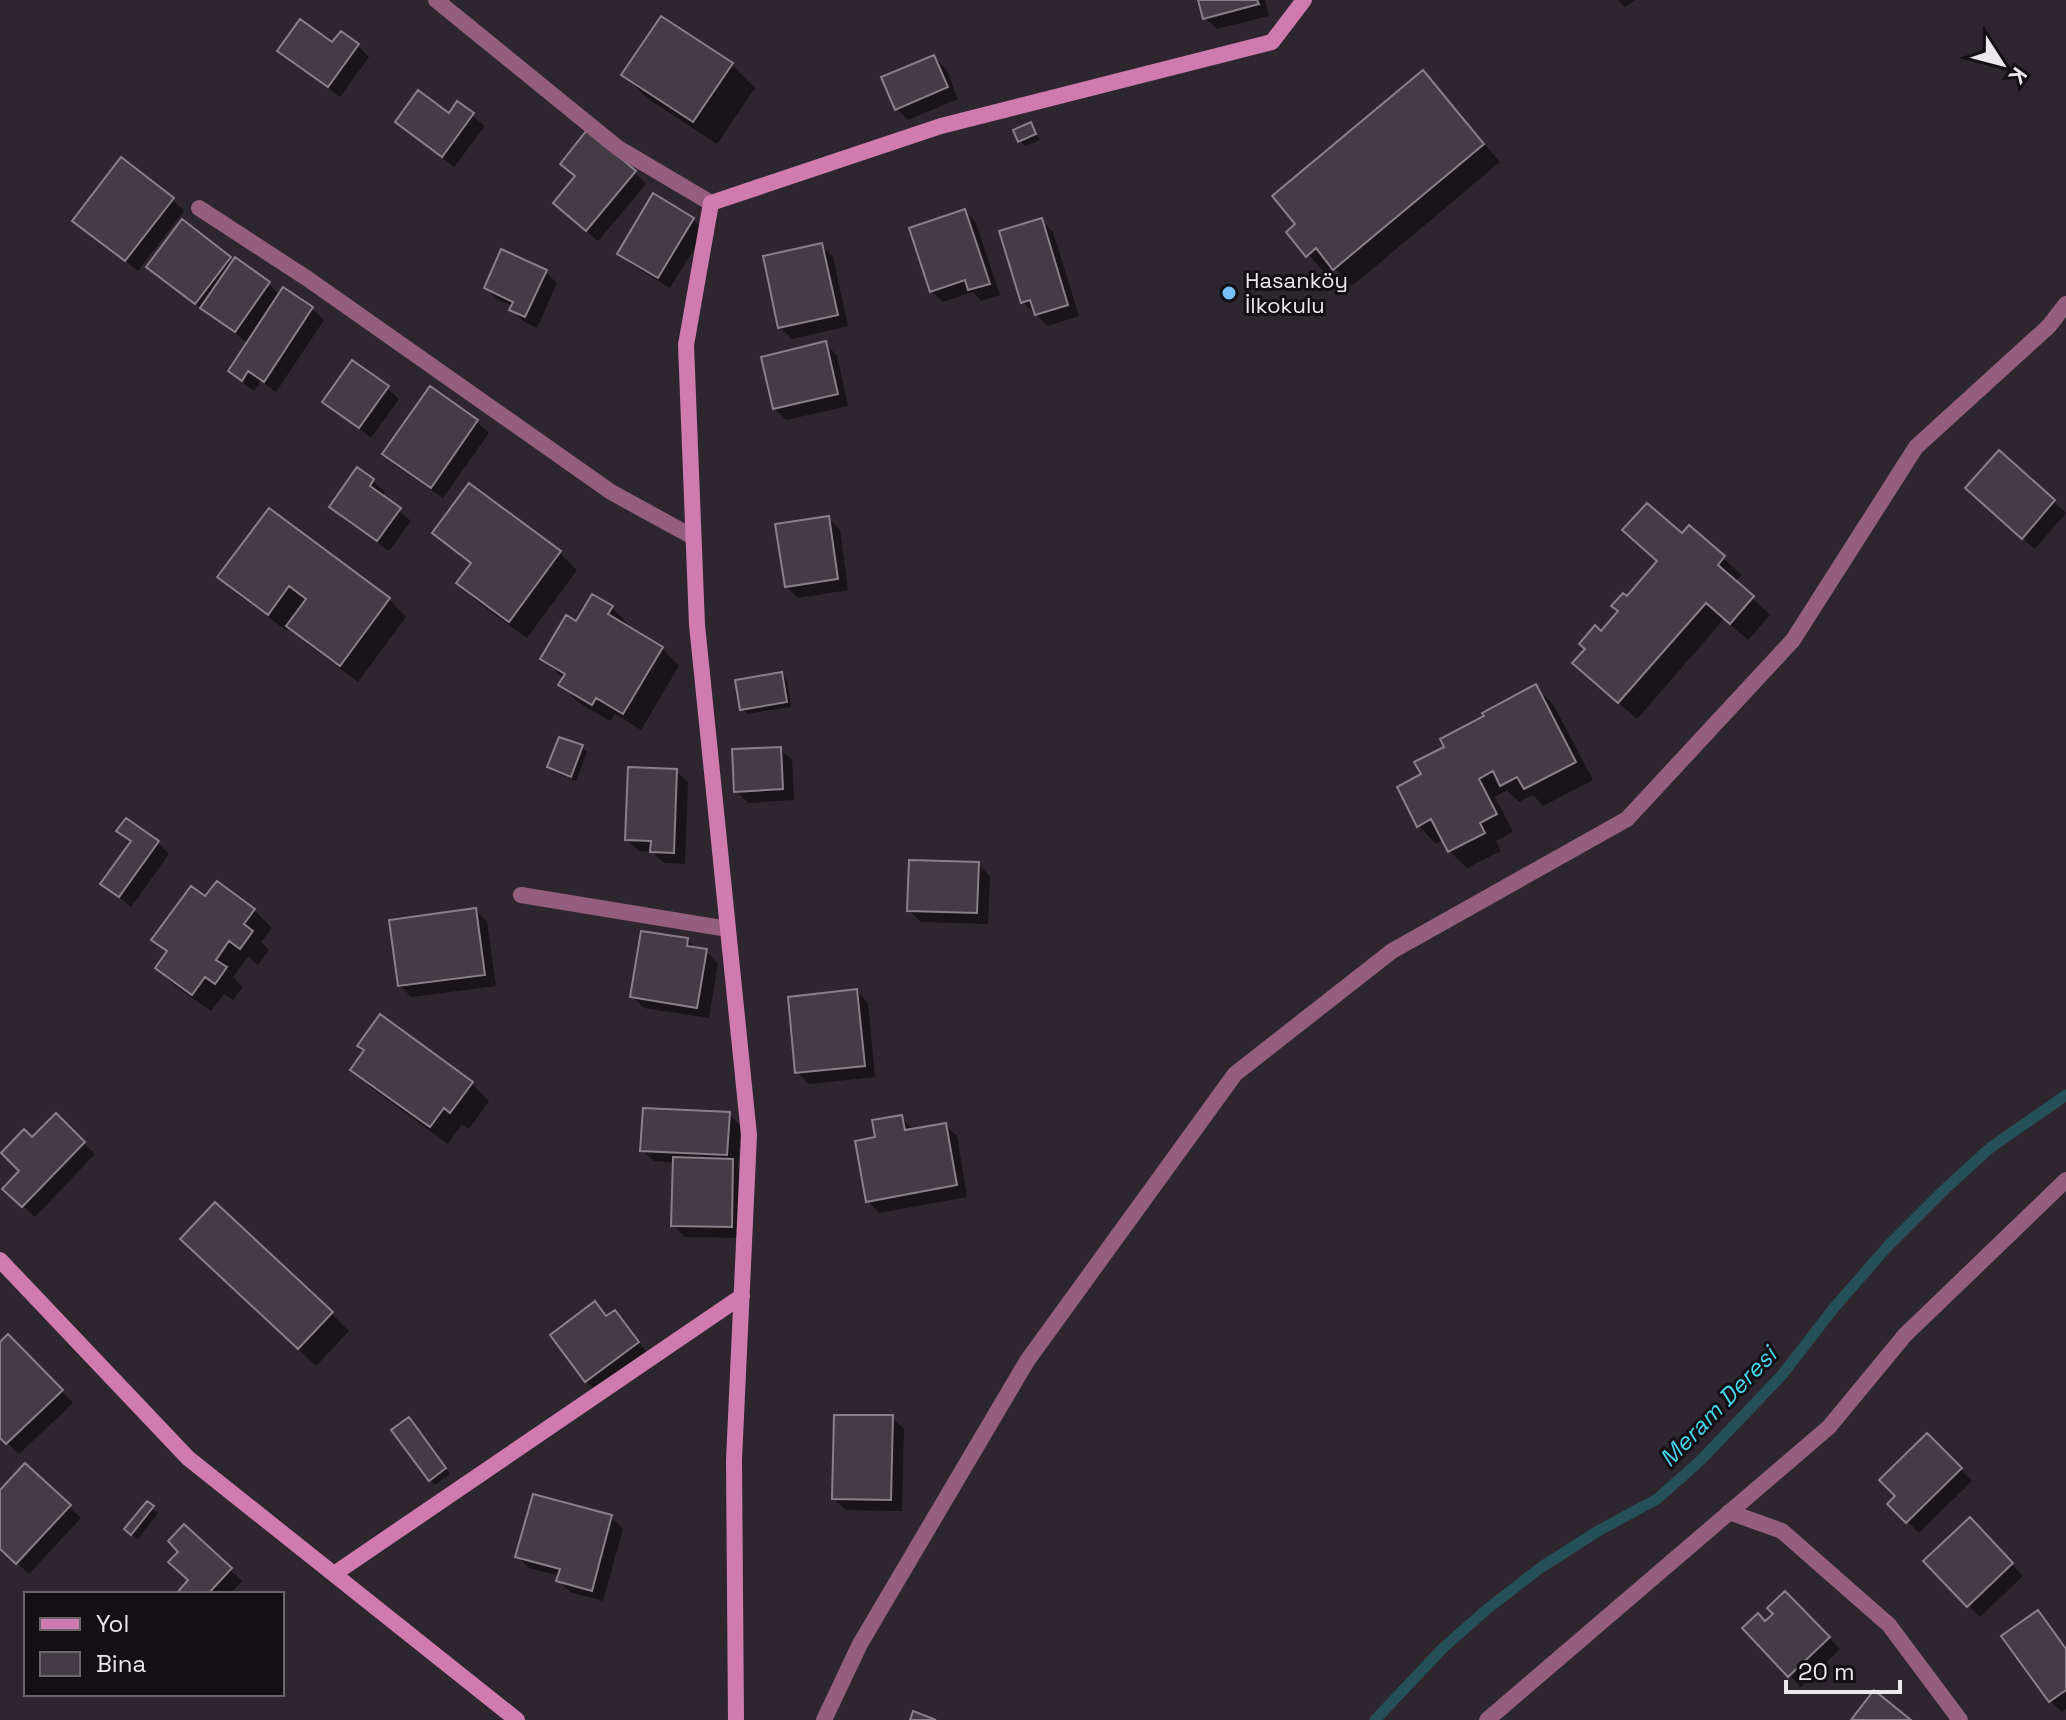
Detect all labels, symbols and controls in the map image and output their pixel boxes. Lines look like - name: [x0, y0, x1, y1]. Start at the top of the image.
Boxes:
- north arrow: [1962, 24, 2042, 104]
- text: K: [2003, 62, 2034, 90]
- place label: Hasanköy İlkokulu: [1245, 266, 1348, 319]
- marker: Hasanköy İlkokulu: [1220, 284, 1238, 302]
- water label: Meram Deresi: [1652, 1338, 1785, 1473]
- legend: [24, 1592, 284, 1696]
- text: Yol: [96, 1608, 129, 1639]
- scale bar: [1786, 1644, 1900, 1694]
- text: Bina: [96, 1648, 146, 1679]
- text: 20 m: [1798, 1656, 1855, 1687]

